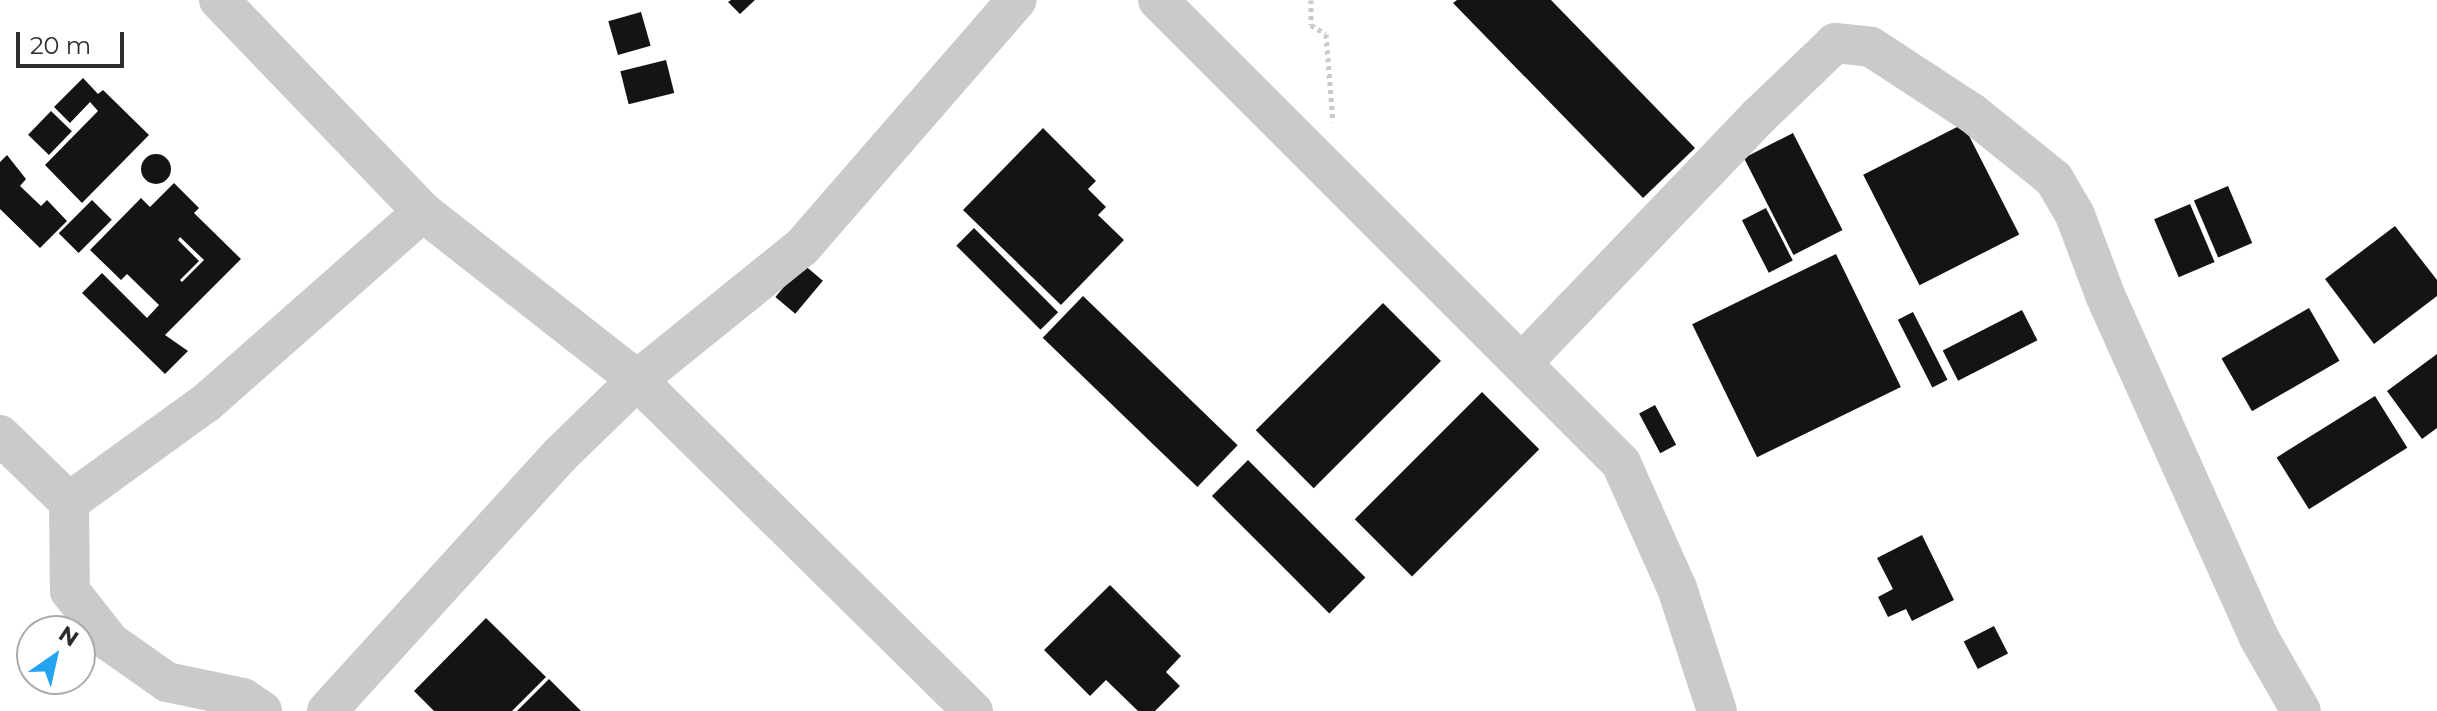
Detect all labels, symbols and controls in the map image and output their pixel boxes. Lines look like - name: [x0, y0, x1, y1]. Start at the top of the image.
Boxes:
- scale bar: [20, 16, 128, 66]
- text: 20 m: [30, 31, 91, 60]
- north arrow: [16, 615, 96, 695]
- text: N: [54, 620, 84, 653]

